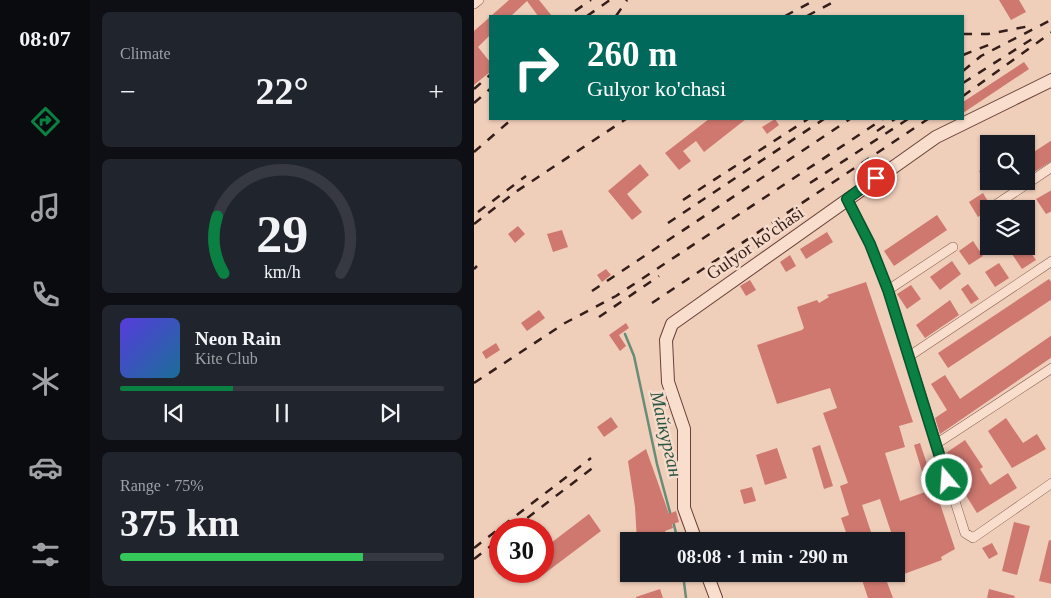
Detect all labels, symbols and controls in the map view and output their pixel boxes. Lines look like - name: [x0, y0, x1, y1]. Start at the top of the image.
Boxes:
- text: 08:07: [19, 26, 71, 51]
- icon: right: [504, 35, 569, 100]
- text: 260 m: [587, 35, 677, 74]
- text: Climate: [120, 45, 171, 62]
- text: 22°: [255, 70, 309, 112]
- text: −: [120, 76, 136, 107]
- text: +: [428, 76, 444, 107]
- text: Gulyor ko'chasi: [587, 76, 726, 101]
- icon: directions: [28, 104, 63, 139]
- map controls: [980, 135, 1035, 255]
- button: search: [980, 135, 1035, 190]
- pin: [855, 157, 897, 199]
- icon: arrive: [862, 164, 890, 192]
- icon: music: [28, 190, 63, 225]
- button: layers: [980, 200, 1035, 255]
- street label: Gulyor ko'chasi: [703, 202, 807, 284]
- text: 29: [256, 206, 308, 263]
- text: km/h: [264, 262, 300, 282]
- icon: phone: [28, 277, 63, 312]
- text: Neon Rain: [195, 328, 281, 349]
- text: Kite Club: [195, 350, 258, 367]
- icon: climate: [28, 364, 63, 399]
- water label: Майкурган: [646, 388, 687, 479]
- icon: previous: [160, 399, 188, 427]
- icon: pause: [268, 399, 296, 427]
- icon: next: [376, 399, 404, 427]
- icon: car: [28, 450, 63, 485]
- position arrow: [920, 453, 972, 505]
- text: Range · 75%: [120, 477, 204, 494]
- text: 375 km: [120, 502, 239, 544]
- speed limit sign: 30: [489, 518, 554, 583]
- icon: filters: [28, 537, 63, 572]
- text: 08:08 · 1 min · 290 m: [677, 546, 848, 567]

